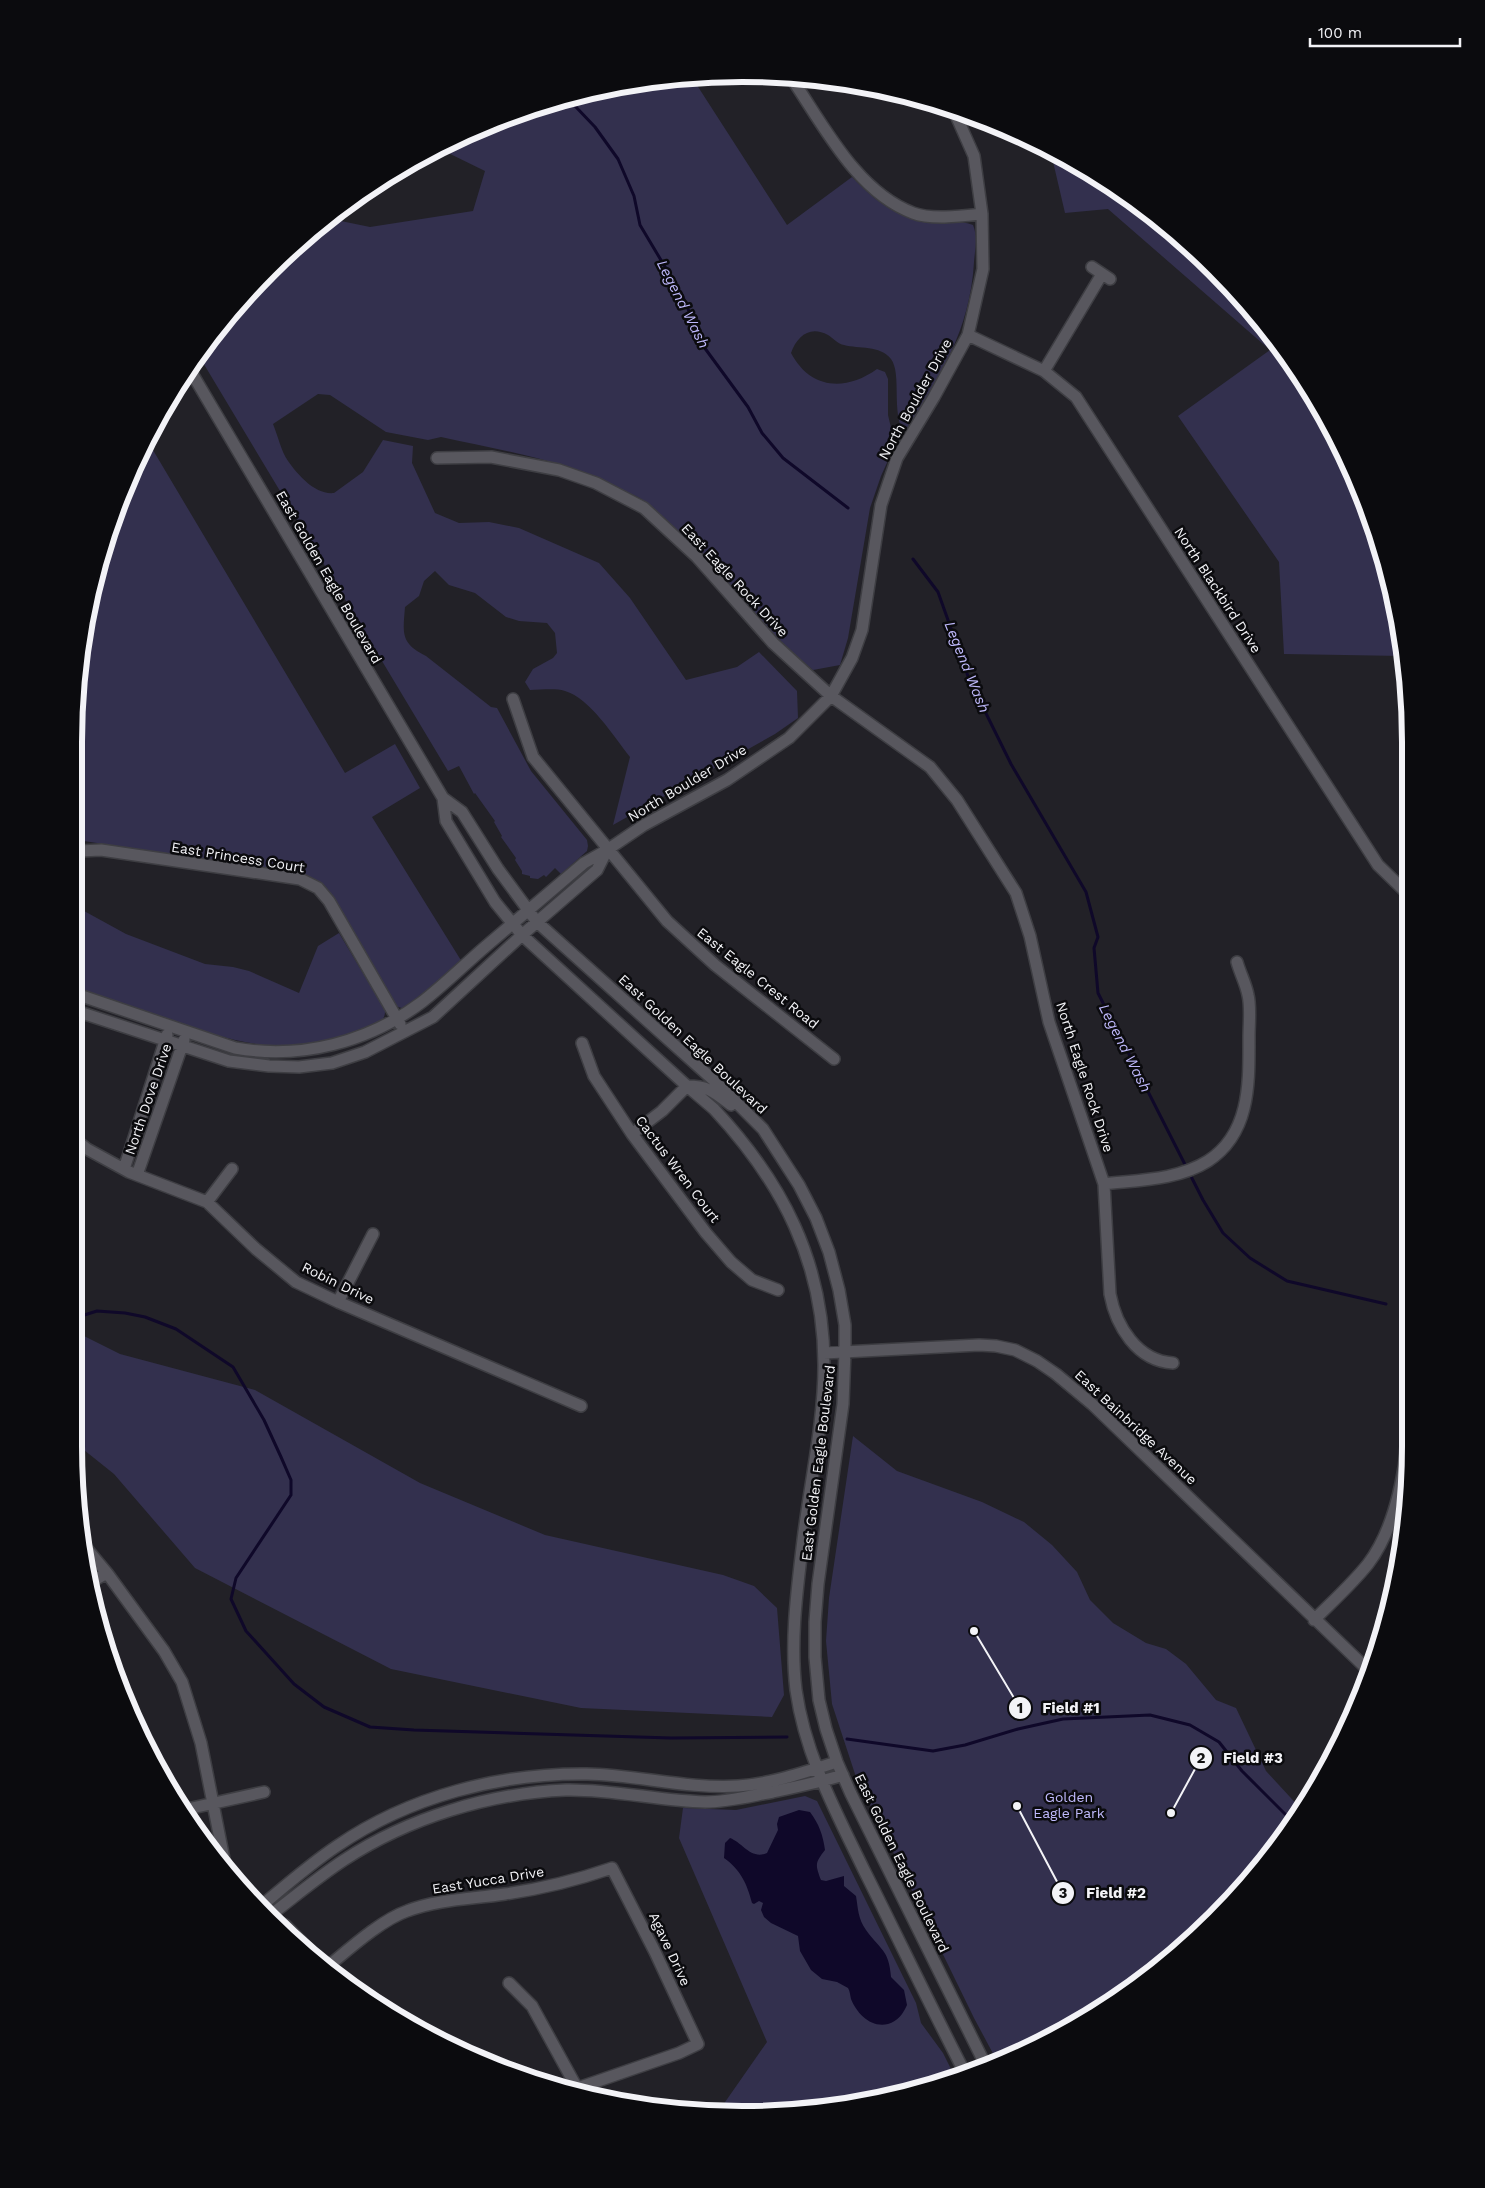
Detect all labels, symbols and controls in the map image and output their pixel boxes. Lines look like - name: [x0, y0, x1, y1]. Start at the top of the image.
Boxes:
- scale bar: [1310, 15, 1460, 47]
- text: 100 m: [1318, 24, 1362, 42]
- water label: Legend Wash: [653, 257, 713, 351]
- street label: North Boulder Drive: [875, 336, 955, 462]
- street label: East Golden Eagle Boulevard: [273, 488, 385, 666]
- street label: East Eagle Rock Drive: [678, 520, 792, 640]
- street label: North Blackbird Drive: [1171, 524, 1265, 656]
- water label: Legend Wash: [940, 619, 994, 715]
- street label: North Boulder Drive: [625, 741, 749, 825]
- street label: East Princess Court: [170, 839, 306, 875]
- street label: East Eagle Crest Road: [694, 924, 822, 1032]
- street label: East Golden Eagle Boulevard: [615, 971, 771, 1117]
- street label: North Eagle Rock Drive: [1053, 1000, 1117, 1154]
- water label: Legend Wash: [1095, 1001, 1155, 1095]
- street label: North Dove Drive: [121, 1041, 175, 1157]
- street label: Cactus Wren Court: [633, 1112, 723, 1226]
- street label: Robin Drive: [299, 1259, 377, 1307]
- street label: East Golden Eagle Boulevard: [798, 1364, 838, 1562]
- street label: East Bainbridge Avenue: [1072, 1366, 1200, 1488]
- callout: Field #1: [1007, 1693, 1110, 1723]
- text: 1: [1017, 1699, 1023, 1717]
- text: Field #1: [1042, 1699, 1100, 1717]
- callout: Field #3: [1188, 1743, 1293, 1773]
- text: 2: [1197, 1749, 1206, 1767]
- text: Field #3: [1223, 1749, 1283, 1767]
- street label: East Golden Eagle Boulevard: [852, 1771, 952, 1955]
- park label: Golden Eagle Park: [1033, 1789, 1105, 1821]
- street label: East Yucca Drive: [431, 1863, 545, 1897]
- callout: Field #2: [1051, 1878, 1156, 1908]
- text: 3: [1059, 1884, 1068, 1902]
- text: Field #2: [1086, 1884, 1146, 1902]
- street label: Agave Drive: [646, 1910, 694, 1988]

